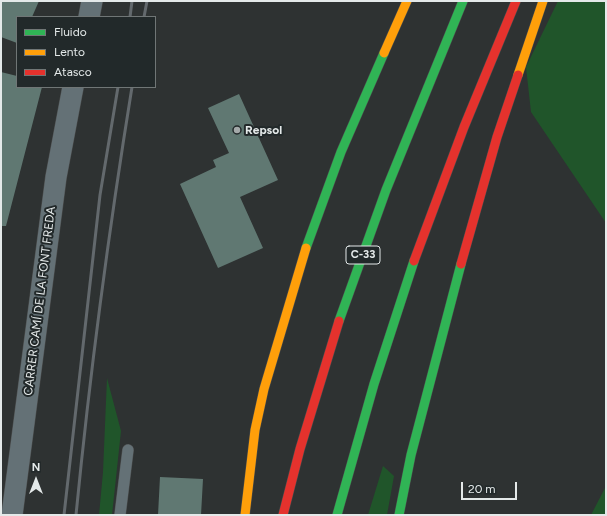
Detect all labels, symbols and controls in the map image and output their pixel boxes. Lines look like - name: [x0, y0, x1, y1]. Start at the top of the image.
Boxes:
- legend: [16, 16, 156, 88]
- text: Fluido: [54, 25, 87, 39]
- text: Lento: [54, 45, 85, 59]
- text: Atasco: [54, 65, 92, 79]
- place label: Repsol: [245, 123, 282, 137]
- marker: Repsol: [232, 125, 242, 135]
- street label: CARRER CAMÍ DE LA FONT FREDA: [21, 206, 59, 396]
- road number: C-33: [346, 246, 380, 264]
- north arrow: [16, 460, 56, 500]
- text: N: [32, 461, 40, 474]
- scale bar: [463, 474, 519, 500]
- text: 20 m: [468, 482, 496, 496]

